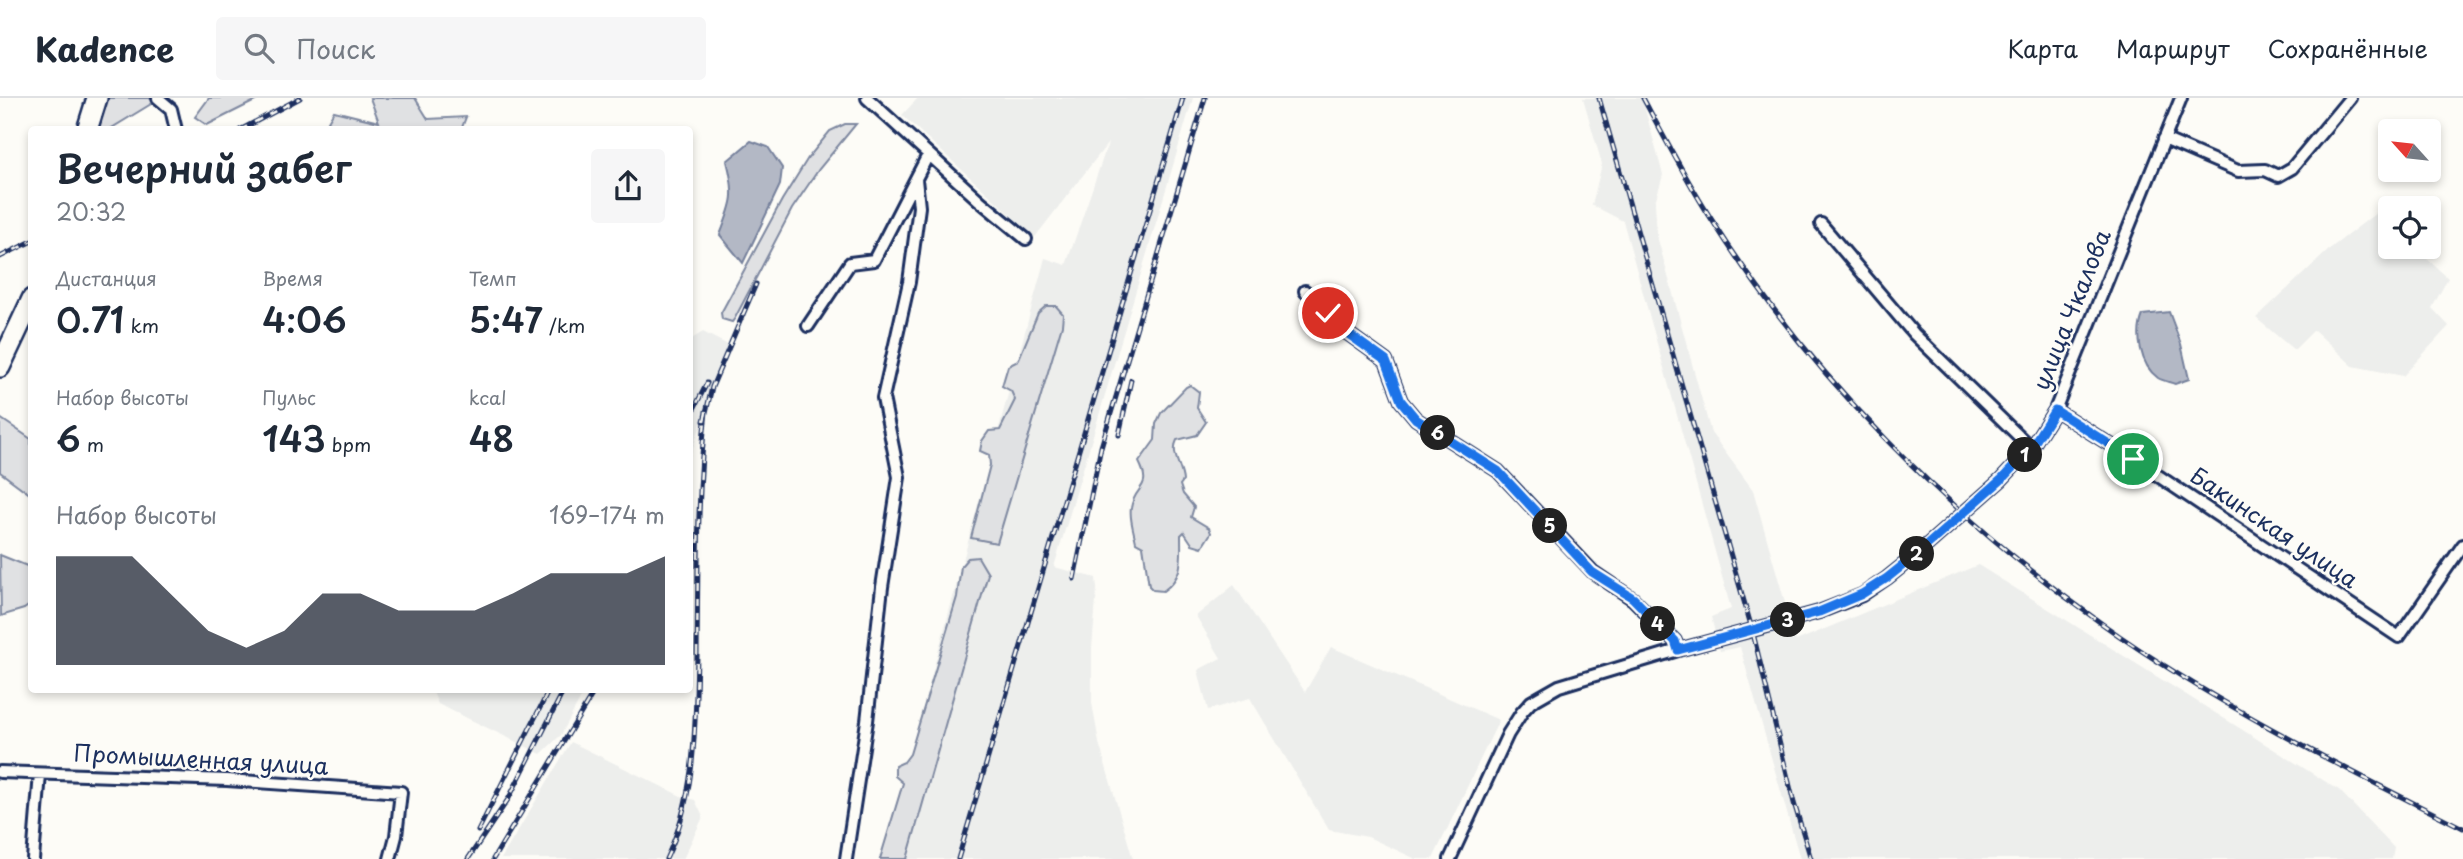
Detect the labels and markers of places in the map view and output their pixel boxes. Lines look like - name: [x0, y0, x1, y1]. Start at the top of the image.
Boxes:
- pin: [1298, 283, 1358, 343]
- pin: 6: [1420, 416, 1456, 450]
- pin: [2103, 429, 2163, 489]
- pin: 1: [2008, 438, 2042, 472]
- pin: 5: [1532, 508, 1568, 544]
- pin: 2: [1899, 536, 1934, 572]
- pin: 3: [1770, 602, 1806, 638]
- pin: 4: [1640, 606, 1676, 642]

